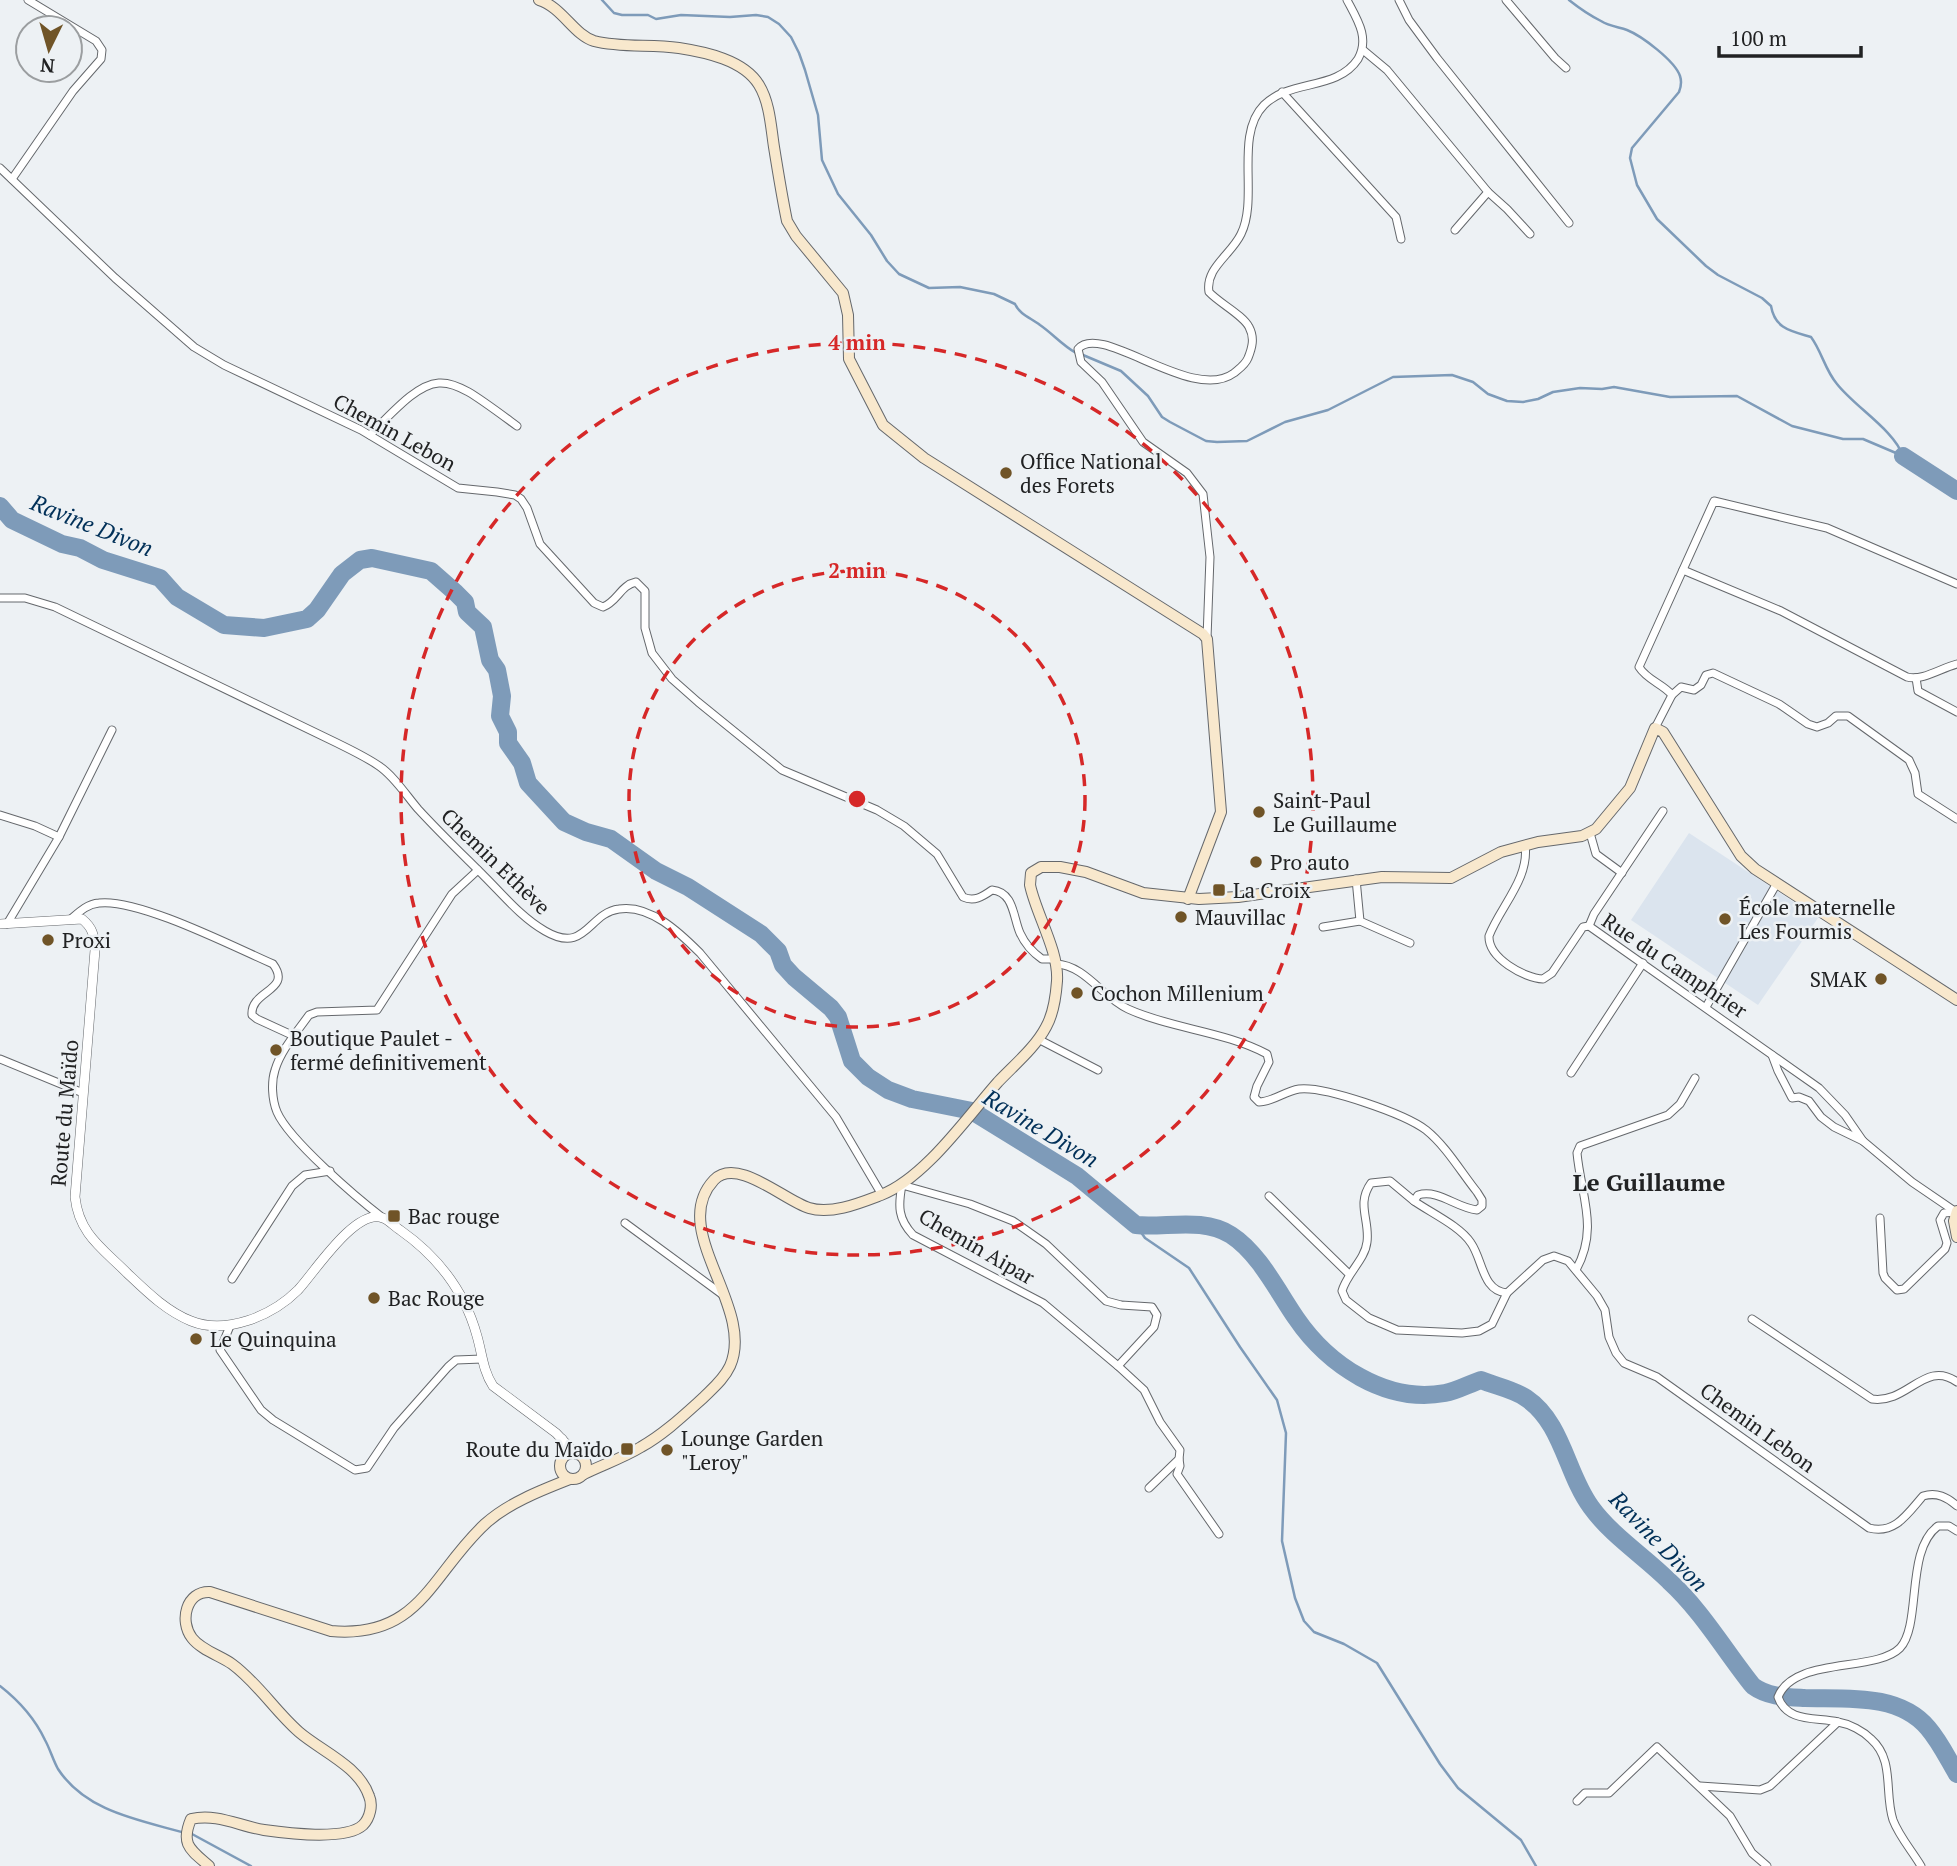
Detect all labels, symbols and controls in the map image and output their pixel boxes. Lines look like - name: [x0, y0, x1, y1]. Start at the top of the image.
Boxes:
- north arrow: [14, 14, 84, 84]
- scale bar: [1719, 14, 1861, 58]
- text: 100 m: [1730, 24, 1787, 52]
- text: N: [39, 53, 56, 80]
- text: 4 min: [828, 328, 886, 356]
- street label: Chemin Lebon: [329, 387, 462, 477]
- place label: Office National des Forets: [1020, 447, 1162, 499]
- marker: Office National des Forets: [998, 465, 1014, 481]
- water label: Ravine Divon: [25, 486, 158, 564]
- text: 2 min: [828, 556, 886, 584]
- place label: Saint-Paul Le Guillaume: [1273, 786, 1397, 838]
- centre of rings: [845, 787, 869, 811]
- street label: Chemin Ethève: [435, 802, 557, 920]
- marker: Saint-Paul Le Guillaume: [1251, 804, 1267, 820]
- place label: Pro auto: [1270, 848, 1349, 876]
- marker: Pro auto: [1248, 854, 1264, 870]
- place label: La Croix: [1233, 876, 1311, 904]
- marker: La Croix: [1211, 882, 1227, 898]
- place label: École maternelle Les Fourmis: [1739, 893, 1896, 945]
- place label: Mauvillac: [1195, 903, 1286, 931]
- street label: Rue du Camphrier: [1597, 906, 1753, 1024]
- marker: Mauvillac: [1173, 909, 1189, 925]
- marker: École maternelle Les Fourmis: [1717, 911, 1733, 927]
- place label: Proxi: [62, 926, 111, 954]
- marker: Proxi: [40, 932, 56, 948]
- place label: SMAK: [1810, 965, 1867, 993]
- marker: SMAK: [1873, 971, 1889, 987]
- place label: Cochon Millenium: [1091, 979, 1264, 1007]
- marker: Cochon Millenium: [1069, 985, 1085, 1001]
- place label: Boutique Paulet - fermé definitivement: [290, 1024, 487, 1076]
- street label: Route du Maïdo: [44, 1038, 84, 1188]
- marker: Boutique Paulet - fermé definitivement: [268, 1042, 284, 1058]
- water label: Ravine Divon: [977, 1081, 1104, 1175]
- district label: Le Guillaume: [1573, 1166, 1725, 1198]
- place label: Bac rouge: [408, 1202, 500, 1230]
- street label: Chemin Aipar: [914, 1202, 1040, 1290]
- marker: Bac rouge: [386, 1208, 402, 1224]
- place label: Bac Rouge: [388, 1284, 485, 1312]
- marker: Bac Rouge: [366, 1290, 382, 1306]
- place label: Le Quinquina: [210, 1325, 337, 1353]
- marker: Le Quinquina: [188, 1331, 204, 1347]
- street label: Chemin Lebon: [1695, 1376, 1822, 1479]
- place label: Lounge Garden "Leroy": [681, 1424, 824, 1476]
- place label: Route du Maïdo: [466, 1435, 613, 1463]
- marker: Route du Maïdo: [619, 1441, 635, 1457]
- marker: Lounge Garden "Leroy": [659, 1442, 675, 1458]
- water label: Ravine Divon: [1602, 1483, 1715, 1598]

